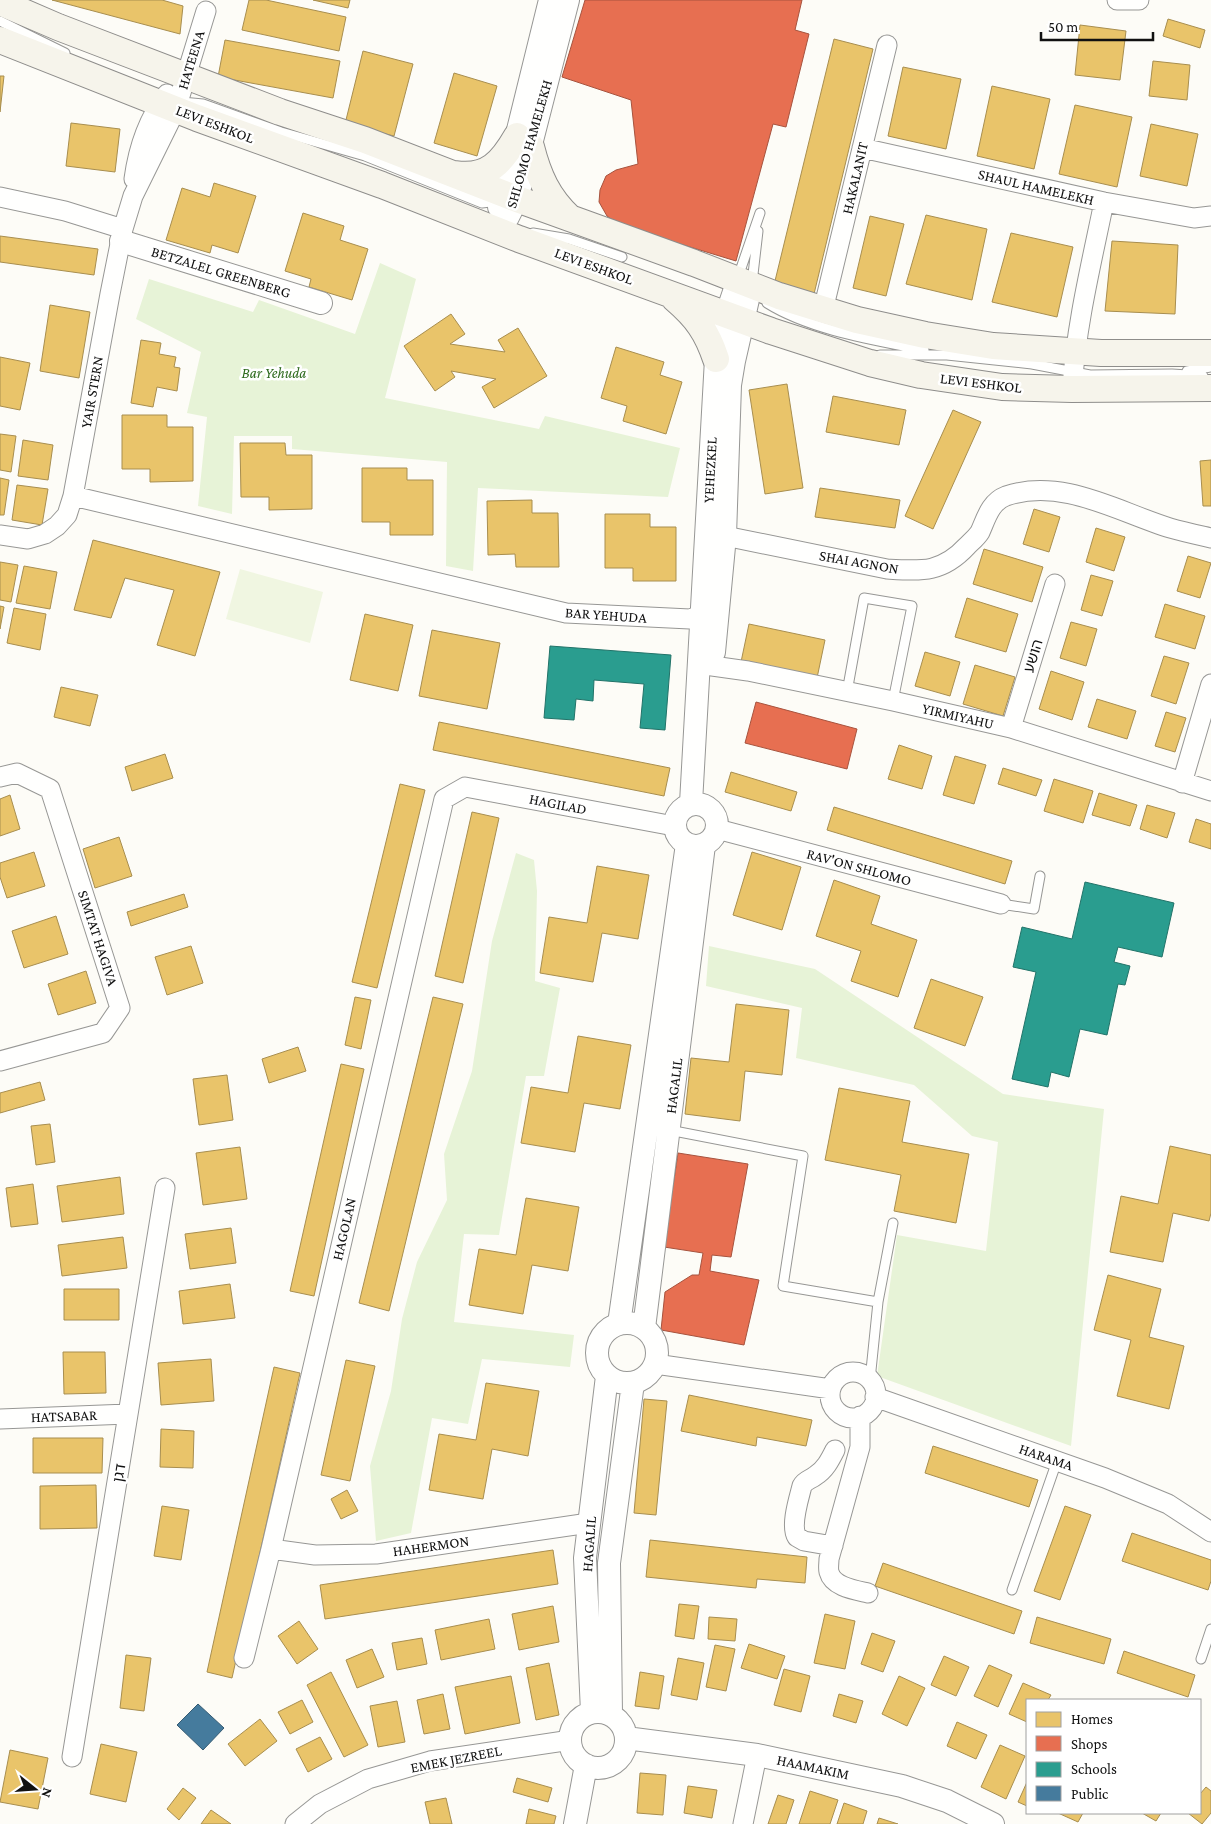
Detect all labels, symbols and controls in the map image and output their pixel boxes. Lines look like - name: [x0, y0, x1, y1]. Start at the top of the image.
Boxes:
- scale bar: [1041, 10, 1154, 42]
- text: 50 m: [1048, 19, 1078, 35]
- street label: HATEENA: [174, 28, 208, 91]
- street label: SHLOMO HAMELEKH: [503, 78, 555, 210]
- street label: LEVI ESHKOL: [174, 102, 257, 146]
- street label: HAKALANIT: [839, 140, 871, 216]
- street label: SHAUL HAMELEKH: [977, 166, 1096, 208]
- street label: BETZALEL GREENBERG: [149, 243, 293, 301]
- street label: LEVI ESHKOL: [553, 244, 636, 288]
- street label: YAIR STERN: [78, 355, 106, 429]
- park label: Bar Yehuda: [242, 365, 306, 381]
- street label: LEVI ESHKOL: [939, 370, 1023, 396]
- street label: YEHEZKEL: [700, 436, 720, 503]
- street label: SHAI AGNON: [818, 547, 900, 577]
- street label: BAR YEHUDA: [565, 604, 648, 626]
- street label: הושע: [1020, 638, 1046, 674]
- street label: YIRMIYAHU: [921, 700, 996, 732]
- street label: HAGILAD: [528, 791, 588, 817]
- street label: RAV'ON SHLOMO: [805, 845, 913, 889]
- street label: SIMTAT HAGIVA: [75, 888, 121, 988]
- street label: HAGALIL: [663, 1057, 685, 1115]
- street label: HAGOLAN: [329, 1196, 359, 1262]
- street label: HATSABAR: [30, 1407, 98, 1425]
- street label: HARAMA: [1017, 1440, 1075, 1474]
- street label: דגן: [110, 1463, 128, 1483]
- street label: HAGALIL: [579, 1515, 599, 1572]
- street label: HAHERMON: [392, 1533, 470, 1559]
- legend: [1026, 1699, 1201, 1814]
- text: Homes: [1071, 1711, 1113, 1727]
- text: Shops: [1071, 1736, 1107, 1753]
- street label: EMEK JEZREEL: [409, 1742, 504, 1777]
- street label: HAAMAKIM: [775, 1752, 851, 1782]
- text: Schools: [1071, 1761, 1117, 1777]
- north arrow: [10, 1764, 60, 1814]
- text: N: [38, 1786, 56, 1800]
- text: Public: [1071, 1786, 1109, 1802]

